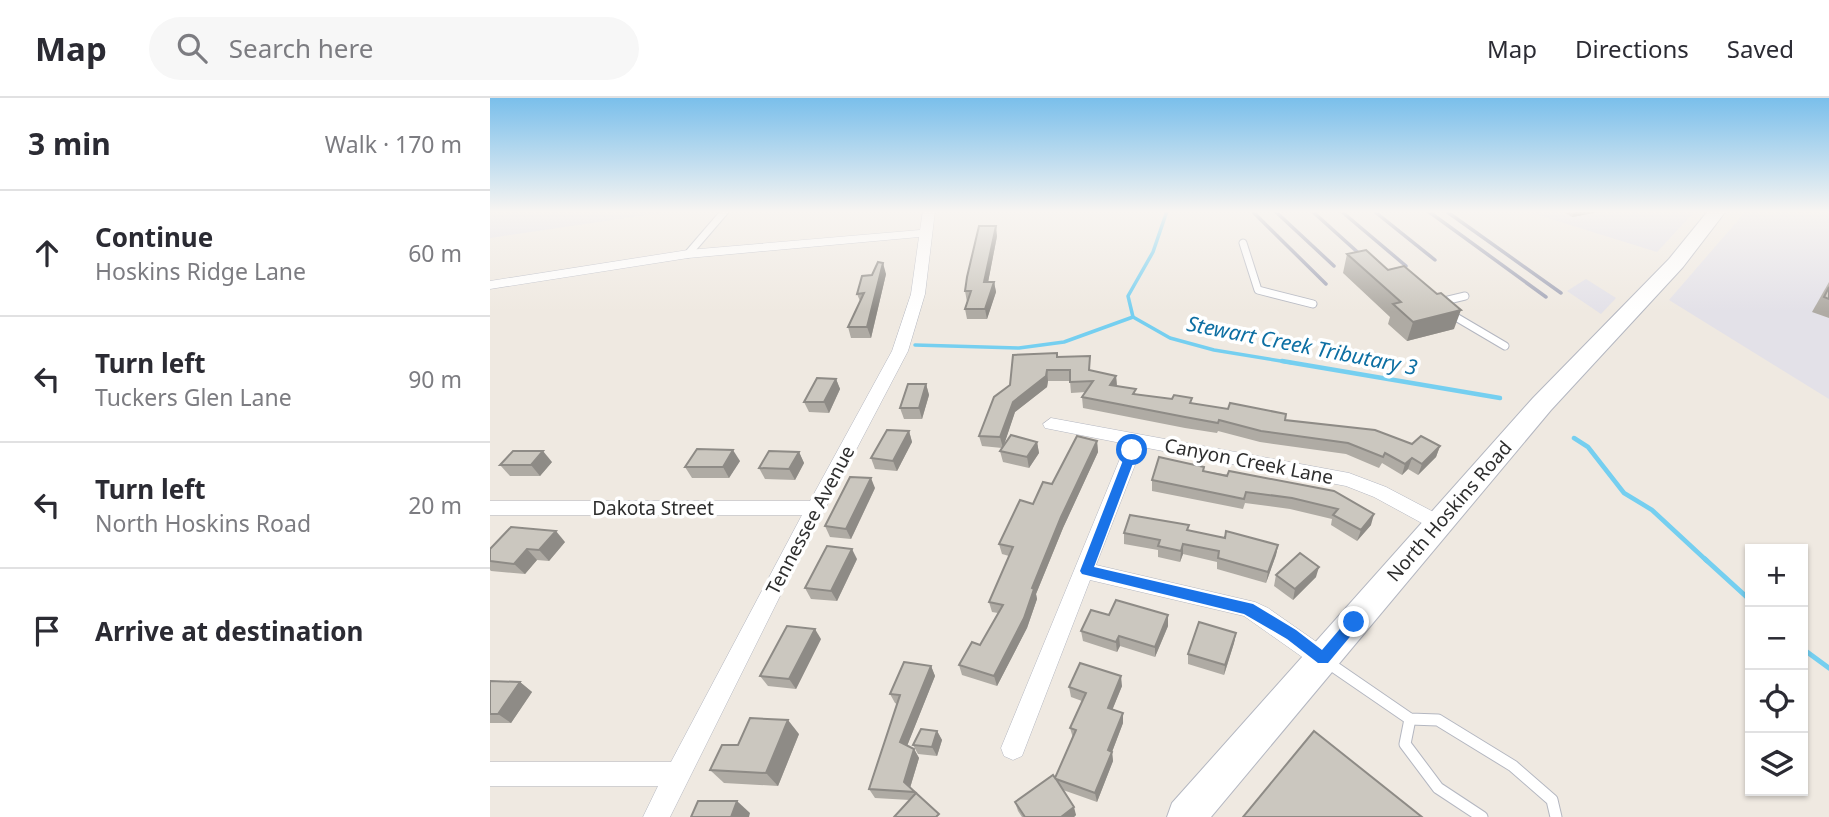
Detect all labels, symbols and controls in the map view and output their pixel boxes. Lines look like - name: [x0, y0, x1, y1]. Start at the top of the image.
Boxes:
- search box: [149, 17, 639, 80]
- text: Map: [35, 26, 107, 71]
- icon: search: [173, 29, 211, 67]
- text: Search here: [229, 30, 373, 66]
- text: Map: [1487, 32, 1537, 65]
- text: Directions: [1575, 32, 1689, 65]
- text: Saved: [1727, 32, 1794, 65]
- text: 3 min: [28, 123, 111, 164]
- text: Walk · 170 m: [325, 128, 462, 160]
- text: Continue: [95, 219, 213, 255]
- icon: ahead: [28, 234, 66, 272]
- text: 60 m: [408, 237, 462, 269]
- text: Hoskins Ridge Lane: [95, 255, 306, 287]
- water label: Stewart Creek Tributary 3: [1185, 309, 1420, 381]
- text: Turn left: [95, 345, 206, 381]
- icon: left: [28, 360, 66, 398]
- text: 90 m: [408, 363, 462, 395]
- text: Tuckers Glen Lane: [95, 381, 292, 413]
- street label: Canyon Creek Lane: [1162, 432, 1336, 490]
- route start: [1116, 434, 1147, 465]
- street label: North Hoskins Road: [1381, 435, 1517, 587]
- street label: Tennessee Avenue: [760, 441, 860, 599]
- text: Turn left: [95, 471, 206, 507]
- icon: left: [28, 486, 66, 524]
- text: 20 m: [408, 489, 462, 521]
- street label: Dakota Street: [592, 495, 714, 521]
- text: North Hoskins Road: [95, 507, 311, 539]
- map controls: [1745, 544, 1808, 796]
- button: +: [1745, 544, 1808, 607]
- route end: [1338, 606, 1369, 637]
- button: −: [1745, 607, 1808, 670]
- icon: arrive: [28, 612, 66, 650]
- text: Arrive at destination: [95, 613, 364, 649]
- button: locate: [1745, 670, 1808, 733]
- button: layers: [1745, 733, 1808, 796]

